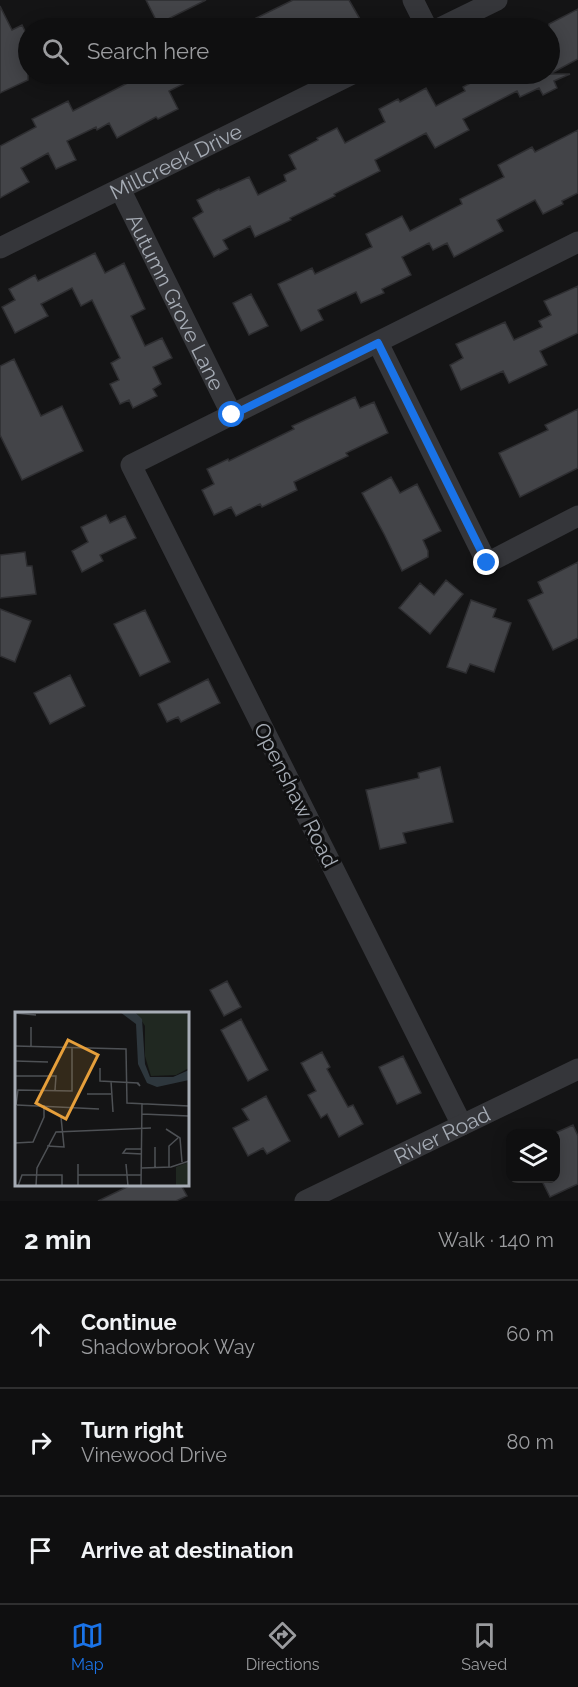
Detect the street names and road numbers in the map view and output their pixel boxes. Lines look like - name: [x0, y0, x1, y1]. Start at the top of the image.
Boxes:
- street label: Millcreek Drive: [105, 118, 246, 204]
- street label: Autumn Grove Lane: [122, 209, 230, 394]
- street label: Openshaw Road: [249, 719, 343, 871]
- street label: River Road: [390, 1101, 494, 1169]

